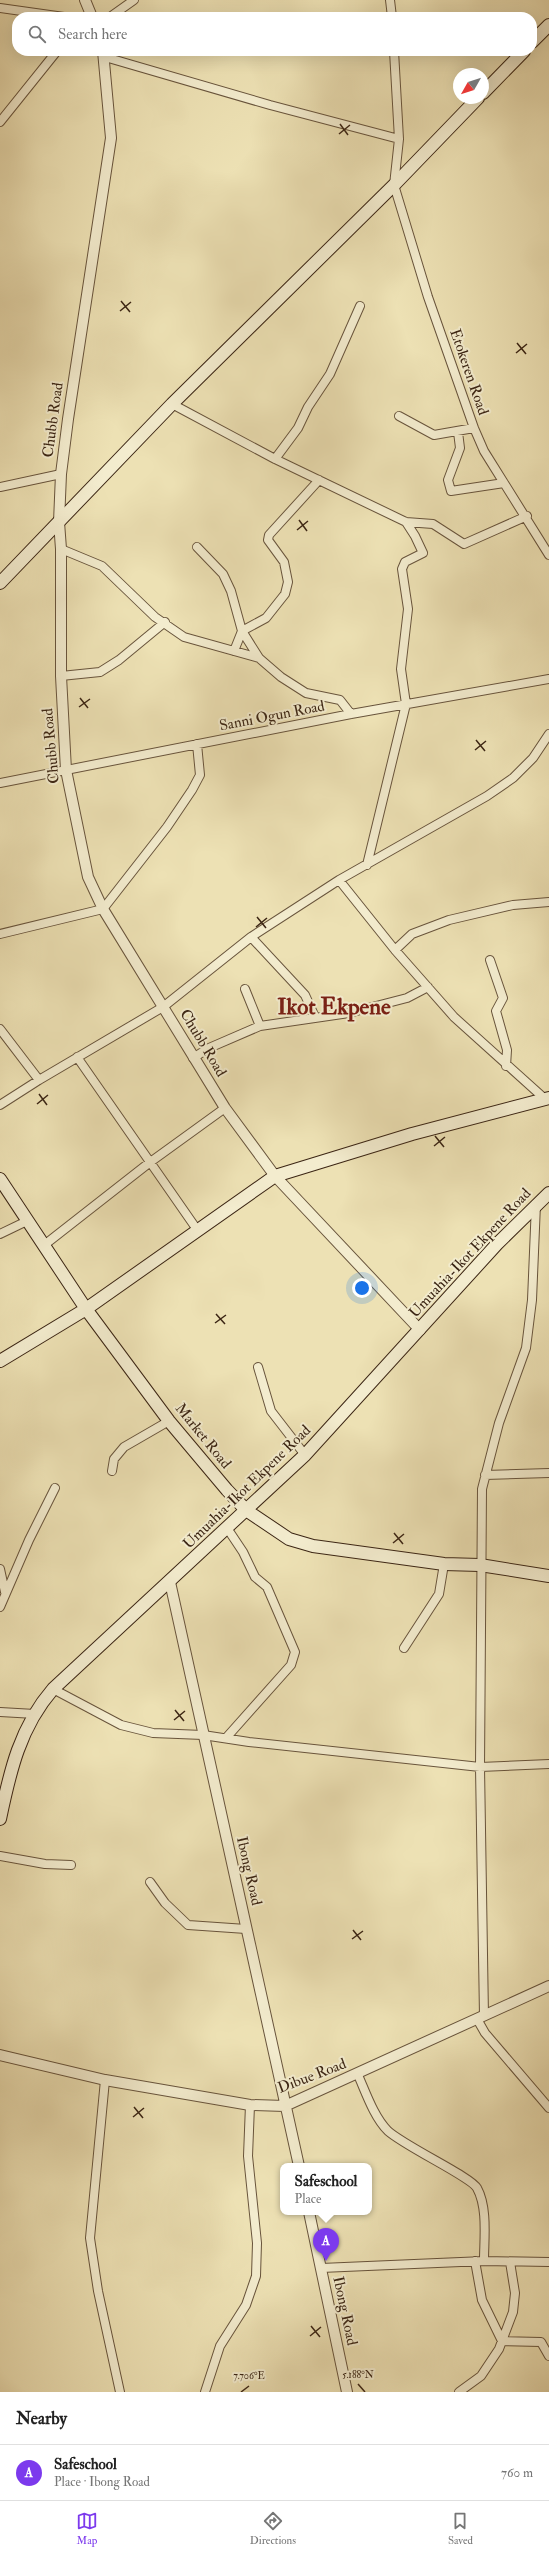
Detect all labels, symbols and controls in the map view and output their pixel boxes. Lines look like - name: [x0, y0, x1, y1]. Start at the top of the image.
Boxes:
- search box: [12, 12, 537, 56]
- icon: search: [26, 23, 48, 45]
- text: Search here: [58, 25, 127, 44]
- north arrow: [453, 68, 489, 104]
- street label: Etokeren Road: [445, 326, 493, 418]
- street label: Chubb Road: [38, 381, 68, 459]
- street label: Sanni Ogun Road: [218, 696, 327, 736]
- street label: Chubb Road: [38, 707, 64, 785]
- district label: Ikot Ekpene: [277, 992, 391, 1022]
- street label: Chubb Road: [175, 1006, 231, 1081]
- street label: Umuahia-Ikot Ekpene Road: [405, 1184, 536, 1322]
- your location: [352, 1278, 372, 1298]
- street label: Market Road: [171, 1399, 236, 1473]
- street label: Umuahia-Ikot Ekpene Road: [179, 1421, 316, 1554]
- street label: Ibong Road: [232, 1835, 266, 1908]
- street label: Dibue Road: [275, 2054, 350, 2098]
- popup: [280, 2163, 372, 2215]
- text: Safeschool: [295, 2172, 357, 2191]
- text: Place: [295, 2191, 322, 2207]
- pin: A: [313, 2228, 339, 2261]
- street label: Ibong Road: [328, 2275, 362, 2348]
- text: 5.188°N: [342, 2369, 374, 2381]
- text: 7.706°E: [233, 2370, 265, 2382]
- text: Nearby: [16, 2408, 67, 2429]
- text: Safeschool: [54, 2455, 117, 2474]
- text: A: [25, 2465, 33, 2481]
- text: 760 m: [501, 2465, 533, 2481]
- text: Place · Ibong Road: [54, 2474, 150, 2490]
- tab: Map: [76, 2510, 98, 2547]
- tab: Directions: [250, 2510, 296, 2547]
- tab: Saved: [448, 2510, 473, 2547]

